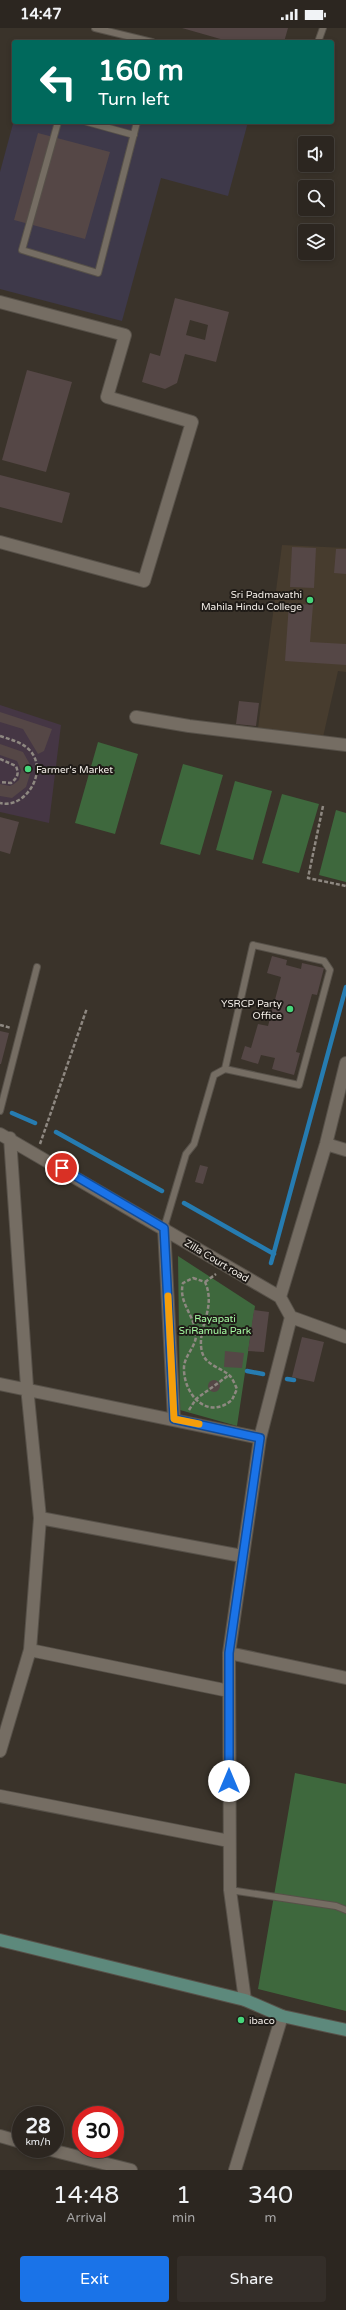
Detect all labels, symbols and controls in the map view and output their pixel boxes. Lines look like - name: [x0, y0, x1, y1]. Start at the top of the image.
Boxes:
- text: 14:47: [20, 5, 62, 23]
- text: 160 m: [98, 54, 184, 88]
- icon: left: [32, 56, 84, 108]
- text: Turn left: [98, 88, 170, 110]
- map controls: [298, 136, 334, 260]
- button: sound: [298, 136, 334, 172]
- button: search: [298, 180, 334, 216]
- button: layers: [298, 224, 334, 260]
- place label: Sri Padmavathi Mahila Hindu College: [201, 589, 302, 613]
- marker: Sri Padmavathi Mahila Hindu College: [305, 595, 315, 605]
- marker: Farmer's Market: [23, 764, 33, 774]
- place label: Farmer's Market: [36, 764, 113, 776]
- place label: YSRCP Party Office: [221, 998, 283, 1022]
- marker: YSRCP Party Office: [285, 1004, 295, 1014]
- pin: [45, 1151, 79, 1185]
- icon: arrive: [51, 1157, 73, 1179]
- street label: Zilla Court road: [182, 1237, 251, 1285]
- park label: Rayapati SriRamula Park: [179, 1313, 252, 1337]
- position arrow: [208, 1760, 250, 1802]
- marker: ibaco: [236, 2015, 246, 2025]
- place label: ibaco: [249, 2015, 275, 2027]
- speed limit sign: 30: [72, 2106, 124, 2158]
- text: 28: [25, 2115, 51, 2139]
- text: km/h: [25, 2136, 51, 2148]
- text: 14:48: [53, 2181, 119, 2210]
- text: 1: [176, 2181, 191, 2210]
- text: 340: [248, 2181, 293, 2210]
- text: Arrival: [66, 2210, 106, 2226]
- text: min: [172, 2210, 195, 2226]
- text: m: [265, 2210, 277, 2226]
- button: Exit: [20, 2256, 169, 2302]
- button: Share: [177, 2256, 326, 2302]

